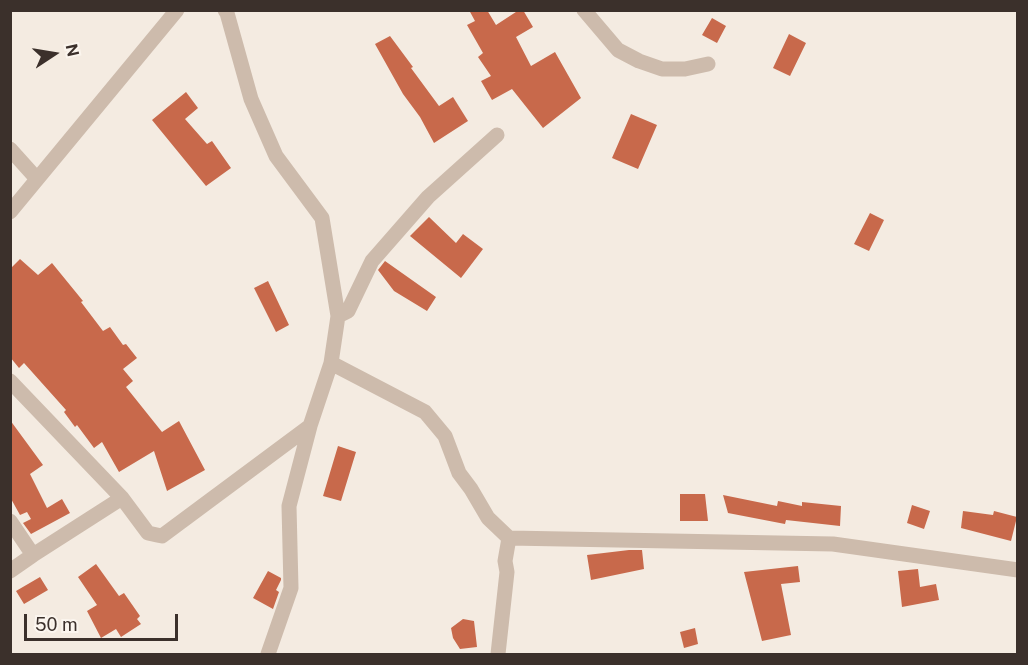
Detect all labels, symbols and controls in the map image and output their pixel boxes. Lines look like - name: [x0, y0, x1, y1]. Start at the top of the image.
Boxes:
- north arrow: [24, 24, 84, 84]
- text: N: [62, 42, 83, 58]
- scale bar: [27, 602, 182, 640]
- text: 50 m: [35, 614, 78, 635]

